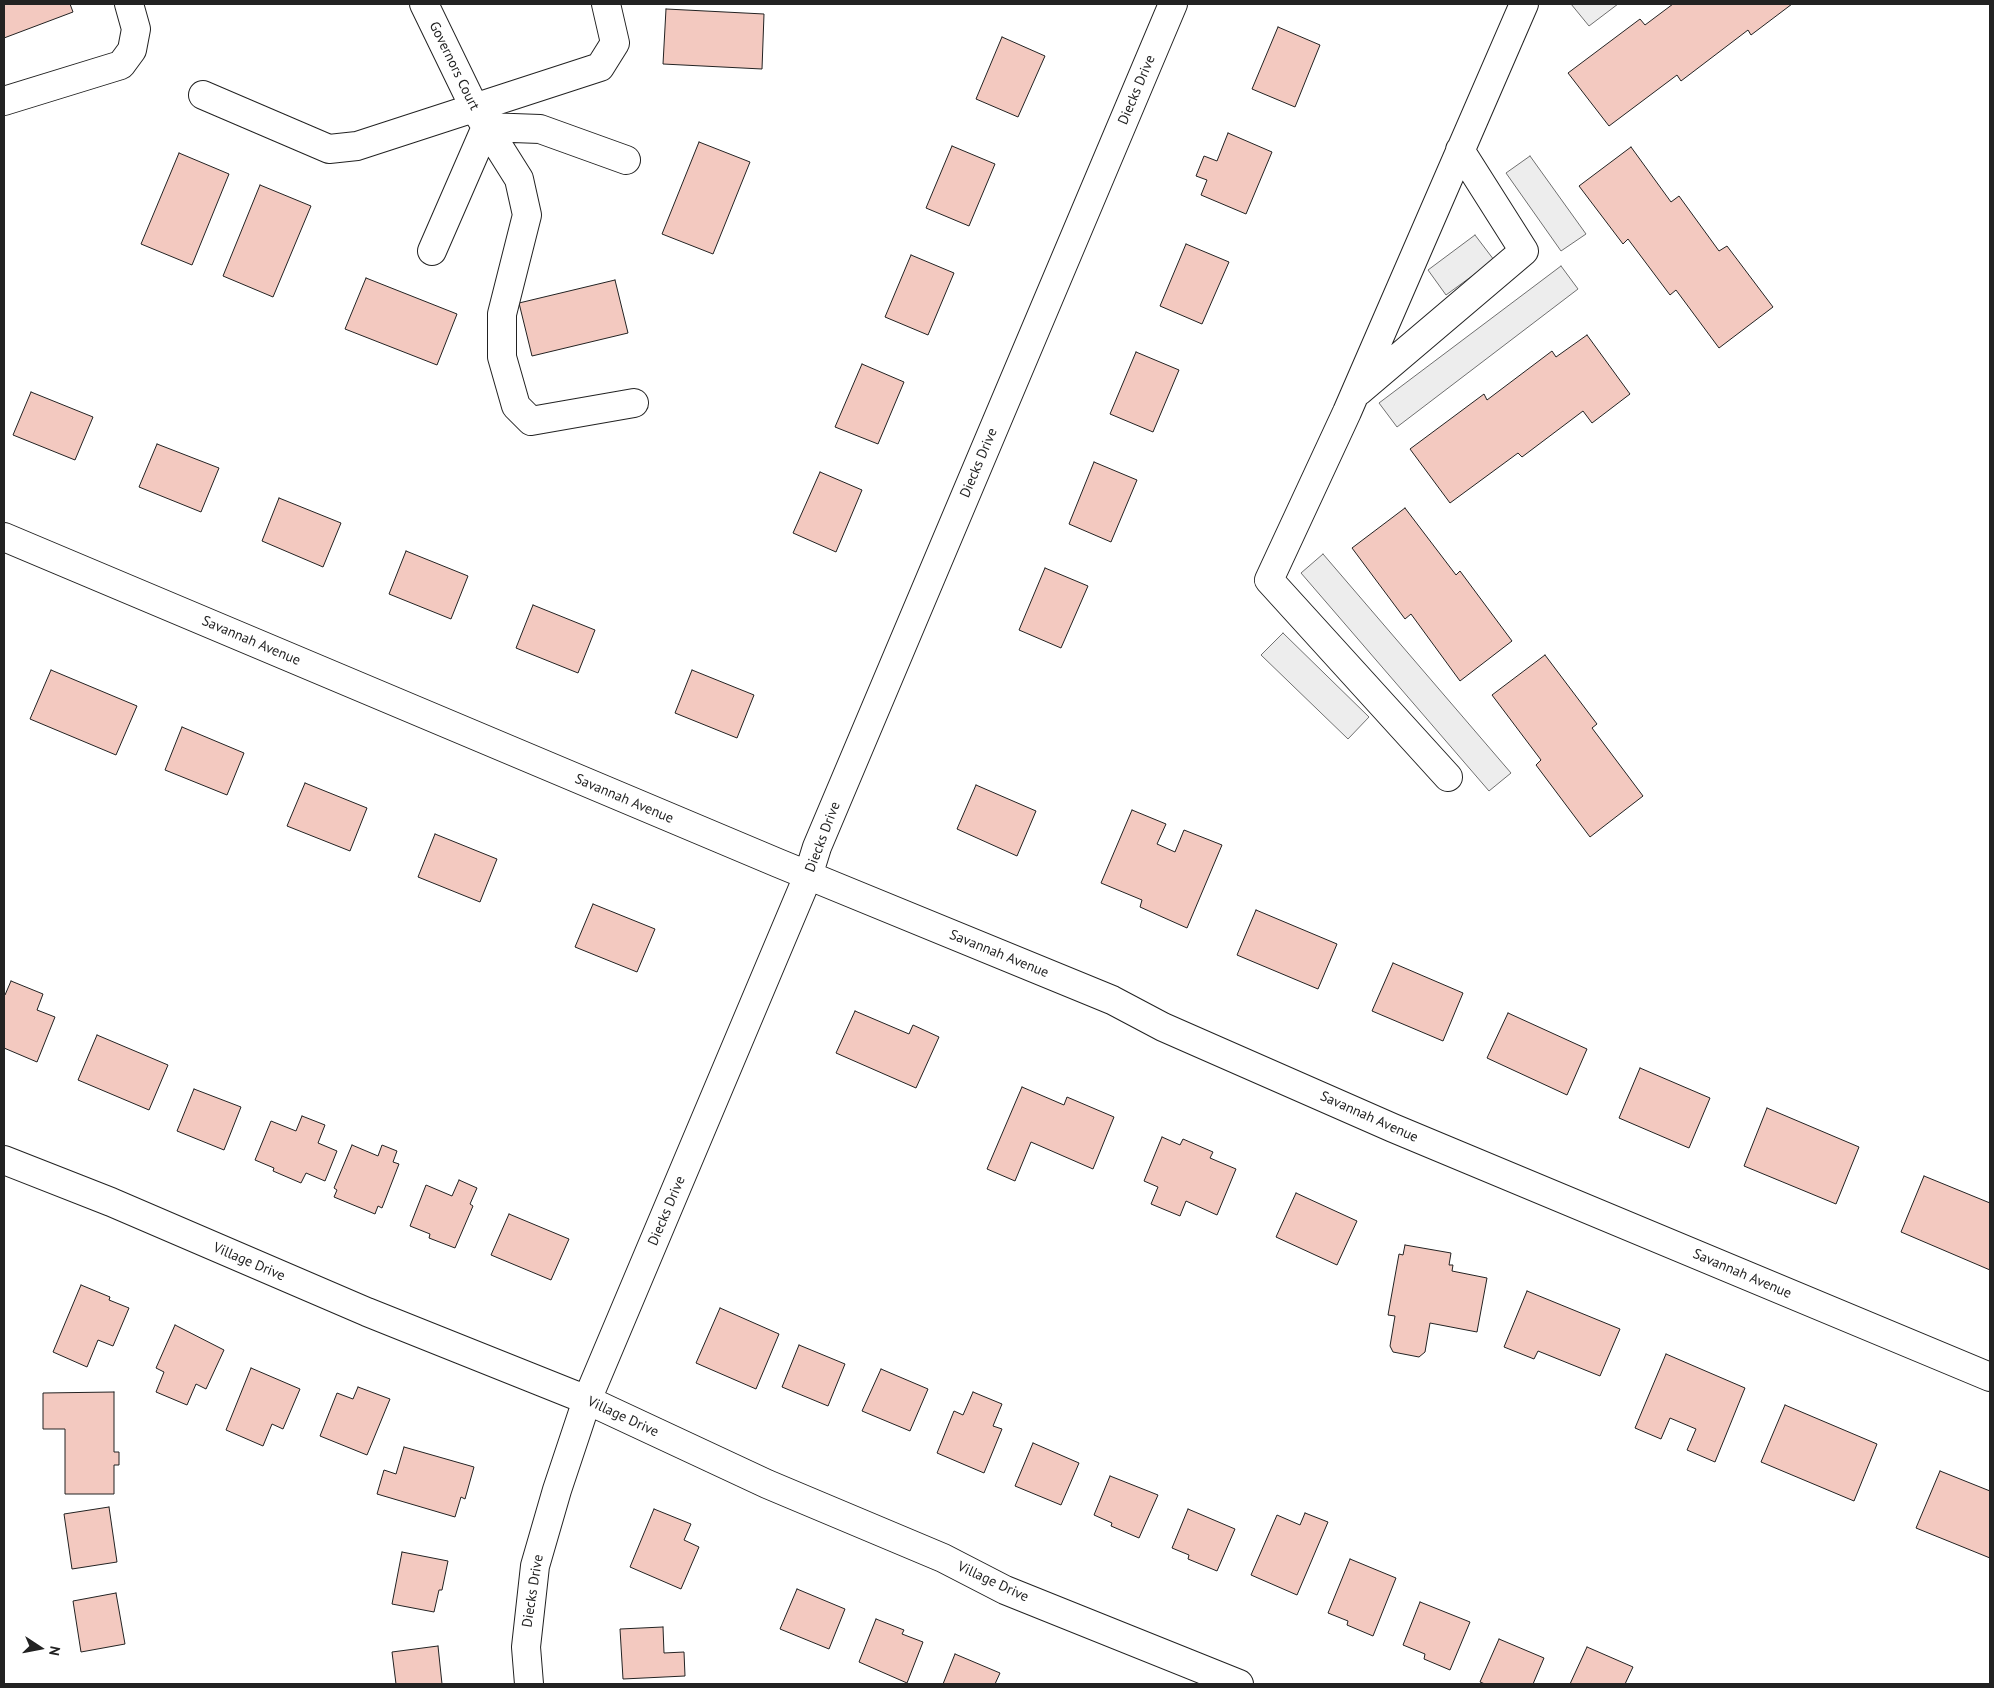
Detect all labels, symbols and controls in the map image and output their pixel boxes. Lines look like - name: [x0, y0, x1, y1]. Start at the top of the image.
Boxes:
- street label: Governors Court: [425, 19, 483, 113]
- street label: Diecks Drive: [1115, 53, 1159, 127]
- street label: Diecks Drive: [957, 426, 1001, 500]
- street label: Savannah Avenue: [199, 613, 303, 669]
- street label: Savannah Avenue: [572, 771, 676, 827]
- street label: Diecks Drive: [802, 799, 844, 875]
- street label: Savannah Avenue: [947, 926, 1051, 982]
- street label: Savannah Avenue: [1317, 1088, 1421, 1146]
- street label: Diecks Drive: [645, 1174, 689, 1248]
- street label: Village Drive: [210, 1239, 288, 1285]
- street label: Savannah Avenue: [1690, 1246, 1794, 1302]
- street label: Village Drive: [585, 1393, 661, 1441]
- street label: Diecks Drive: [519, 1553, 547, 1629]
- street label: Village Drive: [955, 1558, 1031, 1606]
- north arrow: [15, 1623, 65, 1673]
- text: N: [45, 1645, 64, 1657]

